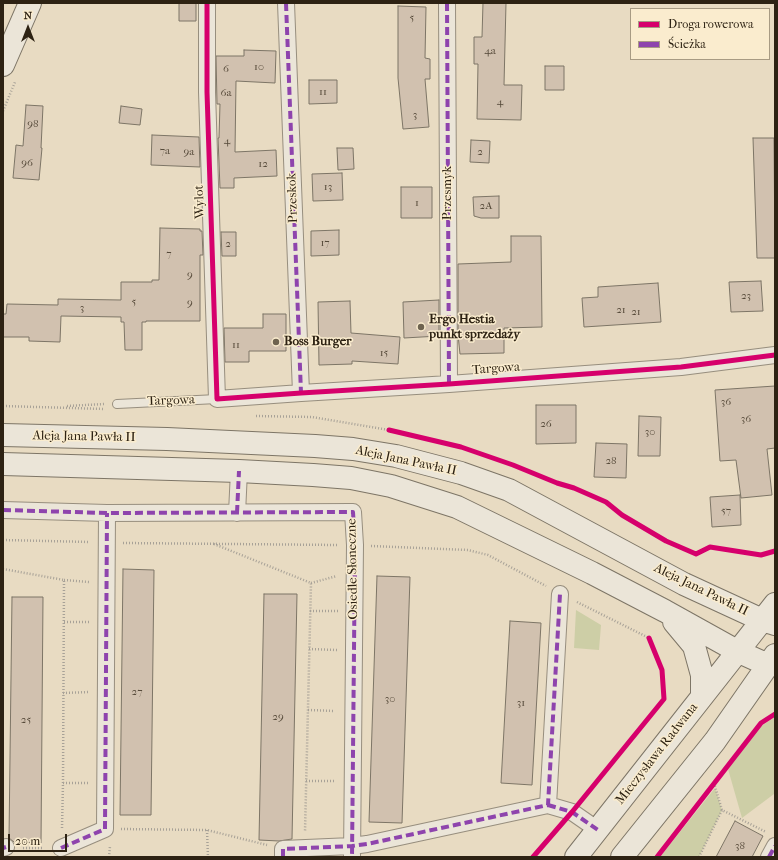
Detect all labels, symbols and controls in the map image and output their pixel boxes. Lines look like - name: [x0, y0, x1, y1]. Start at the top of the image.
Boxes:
- north arrow: [8, 8, 48, 48]
- legend: [630, 8, 770, 60]
- text: N: [24, 9, 32, 22]
- house number: 5: [410, 11, 414, 25]
- text: Droga rowerowa: [668, 17, 754, 31]
- text: Ścieżka: [668, 37, 706, 51]
- house number: 4a: [484, 44, 496, 58]
- house number: 10: [254, 60, 264, 74]
- house number: 6: [223, 62, 229, 76]
- house number: 11: [319, 85, 327, 99]
- house number: 6a: [220, 86, 232, 100]
- house number: 4: [497, 95, 503, 109]
- house number: 3: [413, 108, 417, 122]
- house number: 98: [27, 117, 39, 131]
- house number: 4: [224, 134, 230, 148]
- house number: 7a: [160, 144, 170, 158]
- house number: 9a: [184, 145, 194, 159]
- house number: 2: [477, 145, 483, 159]
- house number: 96: [21, 156, 33, 170]
- house number: 12: [258, 157, 268, 171]
- street label: Przesmyk: [440, 166, 456, 220]
- street label: Przeskok: [284, 173, 302, 223]
- house number: 13: [324, 180, 332, 194]
- street label: Wylot: [192, 185, 208, 219]
- house number: 1: [415, 196, 419, 210]
- house number: 2A: [480, 199, 492, 213]
- house number: 17: [320, 236, 330, 250]
- house number: 2: [225, 237, 231, 251]
- house number: 7: [166, 247, 172, 261]
- house number: 9: [187, 268, 193, 282]
- house number: 23: [741, 289, 751, 303]
- house number: 5: [132, 295, 136, 309]
- house number: 9: [187, 296, 193, 310]
- house number: 3: [80, 301, 84, 315]
- house number: 21: [616, 303, 626, 317]
- house number: 21: [631, 305, 641, 319]
- place label: Ergo Hestia punkt sprzedaży: [429, 312, 520, 343]
- marker: Ergo Hestia punkt sprzedaży: [416, 322, 426, 332]
- place label: Boss Burger: [284, 334, 352, 350]
- marker: Boss Burger: [271, 337, 281, 347]
- house number: 11: [232, 338, 240, 352]
- house number: 15: [380, 346, 388, 360]
- street label: Targowa: [472, 360, 520, 378]
- street label: Targowa: [147, 392, 195, 410]
- house number: 36: [721, 395, 731, 409]
- house number: 36: [741, 412, 751, 426]
- house number: 26: [540, 417, 552, 431]
- house number: 30: [645, 425, 655, 439]
- street label: Aleja Jana Pawła II: [32, 428, 136, 446]
- street label: Aleja Jana Pawła II: [354, 443, 458, 479]
- house number: 28: [605, 454, 617, 468]
- house number: 57: [721, 504, 731, 518]
- street label: Osiedle Słoneczne: [344, 518, 362, 620]
- street label: Aleja Jana Pawła II: [651, 560, 751, 620]
- house number: 27: [132, 685, 142, 699]
- house number: 30: [385, 692, 395, 706]
- house number: 31: [517, 696, 525, 710]
- street label: Mieczysława Radwana: [612, 700, 702, 808]
- house number: 29: [272, 710, 284, 724]
- house number: 25: [21, 713, 31, 727]
- scale bar: [10, 826, 69, 852]
- text: 20 m: [15, 834, 40, 848]
- house number: 38: [735, 839, 745, 853]

